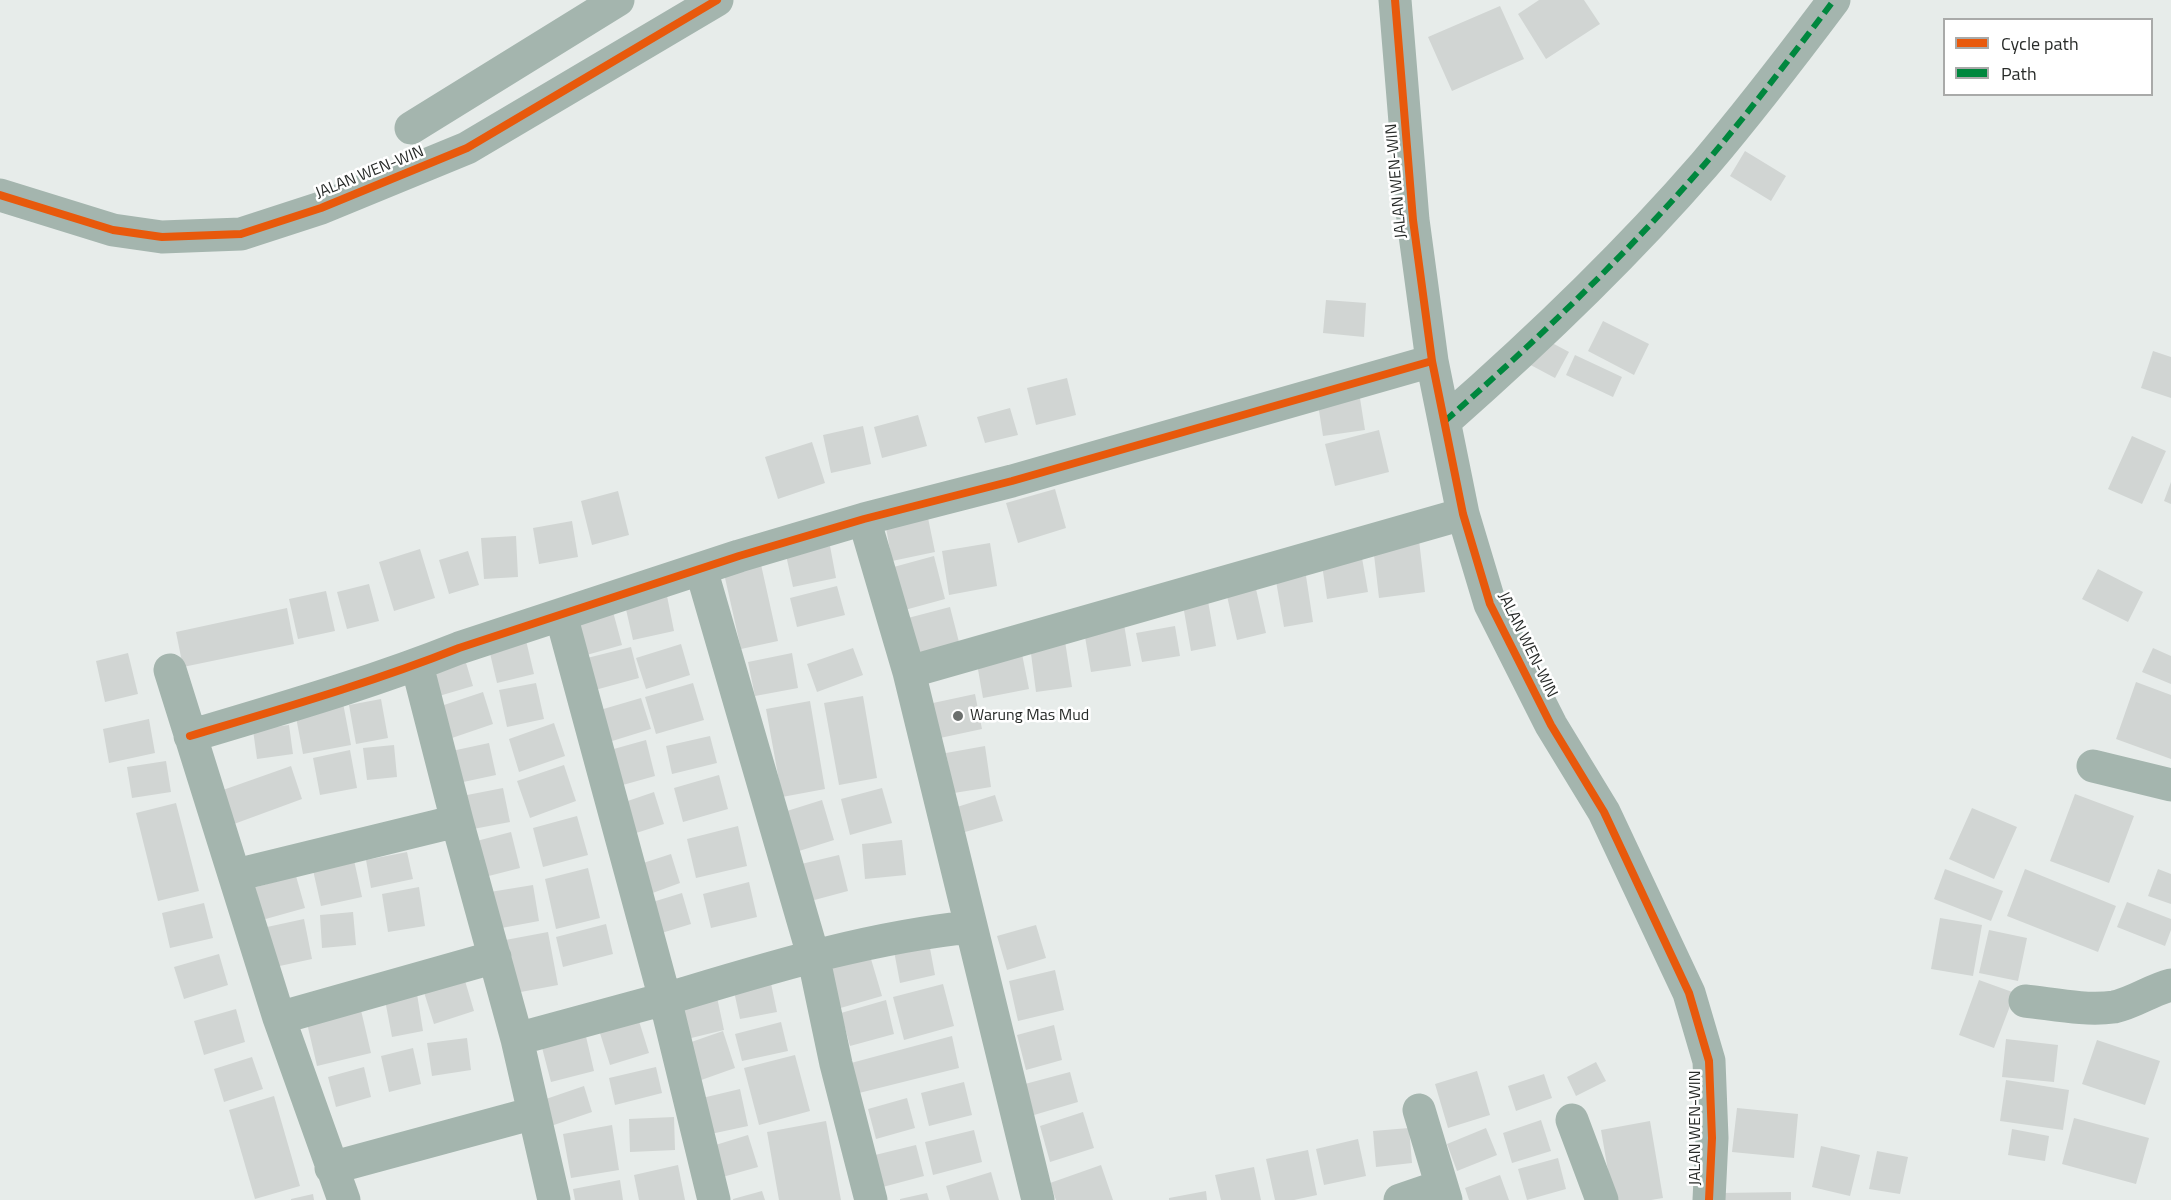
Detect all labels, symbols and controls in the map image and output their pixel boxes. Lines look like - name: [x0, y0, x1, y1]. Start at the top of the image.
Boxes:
- legend: [1943, 18, 2153, 96]
- text: Cycle path: [2001, 30, 2079, 57]
- text: Path: [2001, 60, 2037, 87]
- street label: JALAN WEN-WIN: [1382, 123, 1412, 239]
- street label: JALAN WEN-WIN: [313, 143, 427, 203]
- street label: JALAN WEN-WIN: [1493, 589, 1561, 701]
- place label: Warung Mas Mud: [970, 706, 1089, 726]
- marker: Warung Mas Mud: [951, 709, 965, 723]
- street label: JALAN WEN-WIN: [1686, 1070, 1706, 1186]

